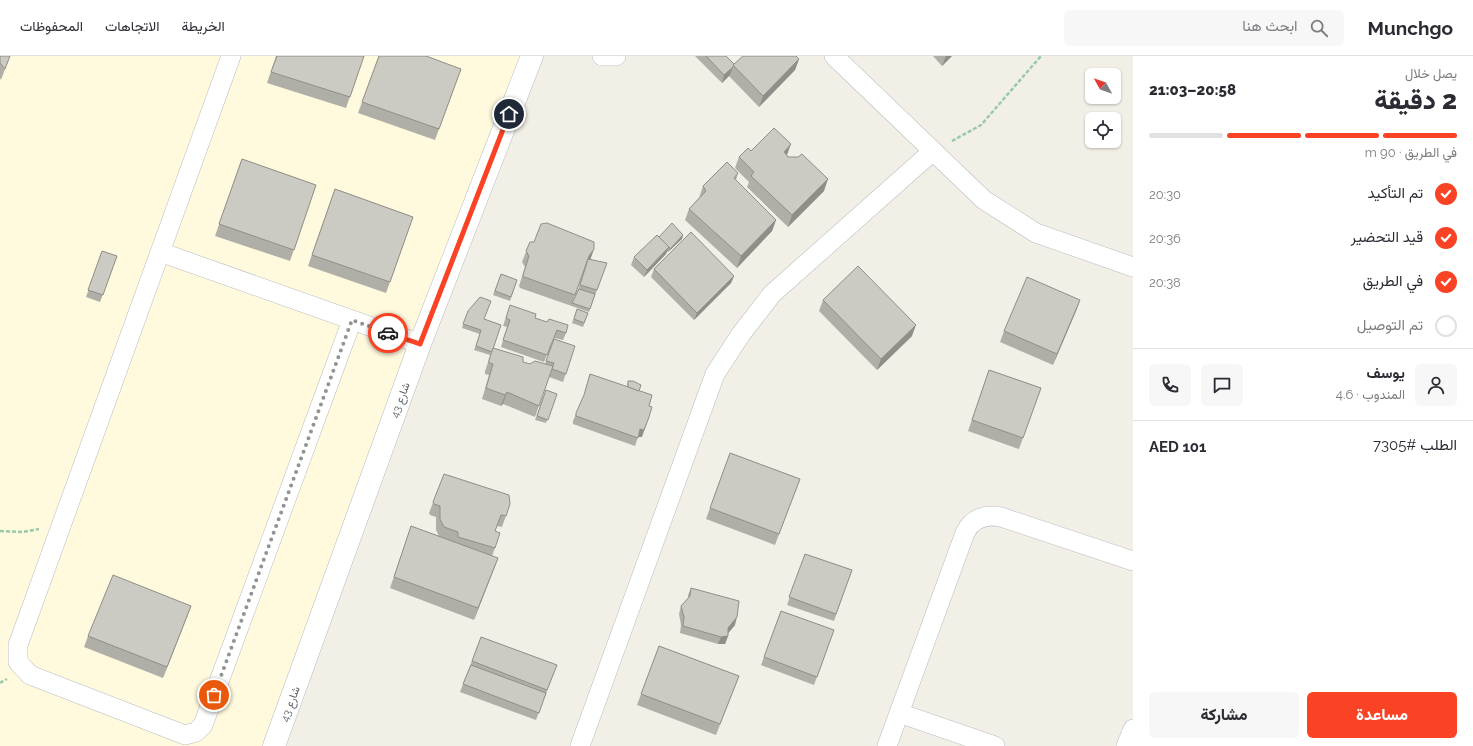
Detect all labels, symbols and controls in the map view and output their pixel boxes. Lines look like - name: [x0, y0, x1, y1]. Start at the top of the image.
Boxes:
- search box: [1064, 10, 1344, 46]
- text: ابحث هنا: [1242, 17, 1298, 35]
- icon: search: [1308, 17, 1330, 39]
- text: Munchgo: [1368, 17, 1453, 39]
- text: المحفوظات: [20, 18, 83, 34]
- text: الاتجاهات: [105, 18, 159, 34]
- text: الخريطة: [181, 18, 225, 34]
- text: يصل خلال: [1405, 66, 1457, 81]
- north arrow: [1085, 68, 1121, 104]
- map controls: [1085, 68, 1121, 148]
- text: 20:58–21:03: [1149, 81, 1236, 99]
- text: 2 دقيقة: [1374, 85, 1457, 115]
- pin: [492, 97, 526, 131]
- icon: home: [498, 103, 520, 125]
- button: locate: [1085, 112, 1121, 148]
- text: في الطريق · 90 m: [1365, 145, 1457, 160]
- icon: check: [1435, 183, 1457, 205]
- text: تم التأكيد: [1368, 184, 1423, 202]
- text: 20:30: [1149, 187, 1181, 202]
- icon: check: [1435, 227, 1457, 249]
- text: قيد التحضير: [1351, 228, 1423, 246]
- text: 20:36: [1149, 231, 1181, 246]
- icon: check: [1435, 271, 1457, 293]
- text: في الطريق: [1363, 272, 1423, 290]
- text: 20:38: [1149, 275, 1181, 290]
- courier: [368, 313, 408, 353]
- text: تم التوصيل: [1357, 316, 1423, 334]
- icon: car: [377, 322, 399, 344]
- button: phone: [1149, 364, 1191, 406]
- button: chat: [1201, 364, 1243, 406]
- text: يوسف: [1367, 364, 1405, 382]
- button: person: [1415, 364, 1457, 406]
- street label: شارع 43: [388, 380, 414, 420]
- text: المندوب · 4.6: [1336, 387, 1405, 402]
- text: الطلب #7305: [1373, 436, 1457, 454]
- text: AED 101: [1149, 438, 1206, 456]
- pin: [197, 678, 231, 712]
- icon: bag: [203, 684, 225, 706]
- street label: شارع 43: [278, 684, 304, 724]
- button: مشاركة: [1149, 692, 1299, 738]
- button: مساعدة: [1307, 692, 1457, 738]

